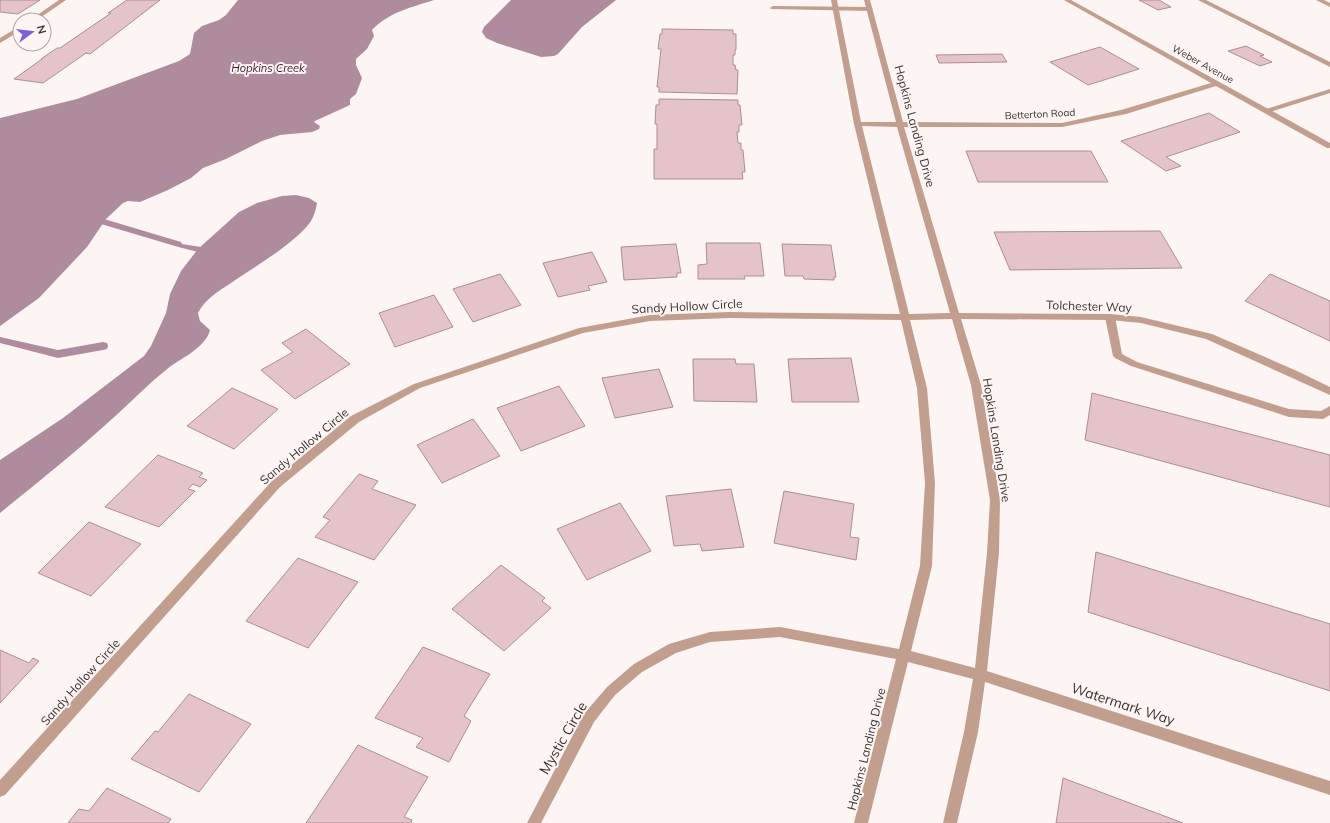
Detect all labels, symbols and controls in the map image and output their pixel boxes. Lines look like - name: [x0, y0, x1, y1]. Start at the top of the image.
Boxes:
- north arrow: [12, 12, 52, 52]
- text: N: [34, 24, 49, 35]
- street label: Weber Avenue: [1170, 42, 1236, 86]
- water label: Hopkins Creek: [231, 61, 305, 75]
- street label: Hopkins Landing Drive: [891, 63, 939, 189]
- street label: Betterton Road: [1004, 106, 1076, 122]
- street label: Sandy Hollow Circle: [631, 296, 743, 316]
- street label: Tolchester Way: [1046, 297, 1133, 315]
- street label: Hopkins Landing Drive: [980, 377, 1014, 503]
- street label: Sandy Hollow Circle: [257, 405, 351, 487]
- street label: Sandy Hollow Circle: [37, 636, 123, 728]
- street label: Watermark Way: [1069, 679, 1178, 729]
- street label: Hopkins Landing Drive: [844, 686, 888, 812]
- street label: Mystic Circle: [535, 699, 591, 777]

